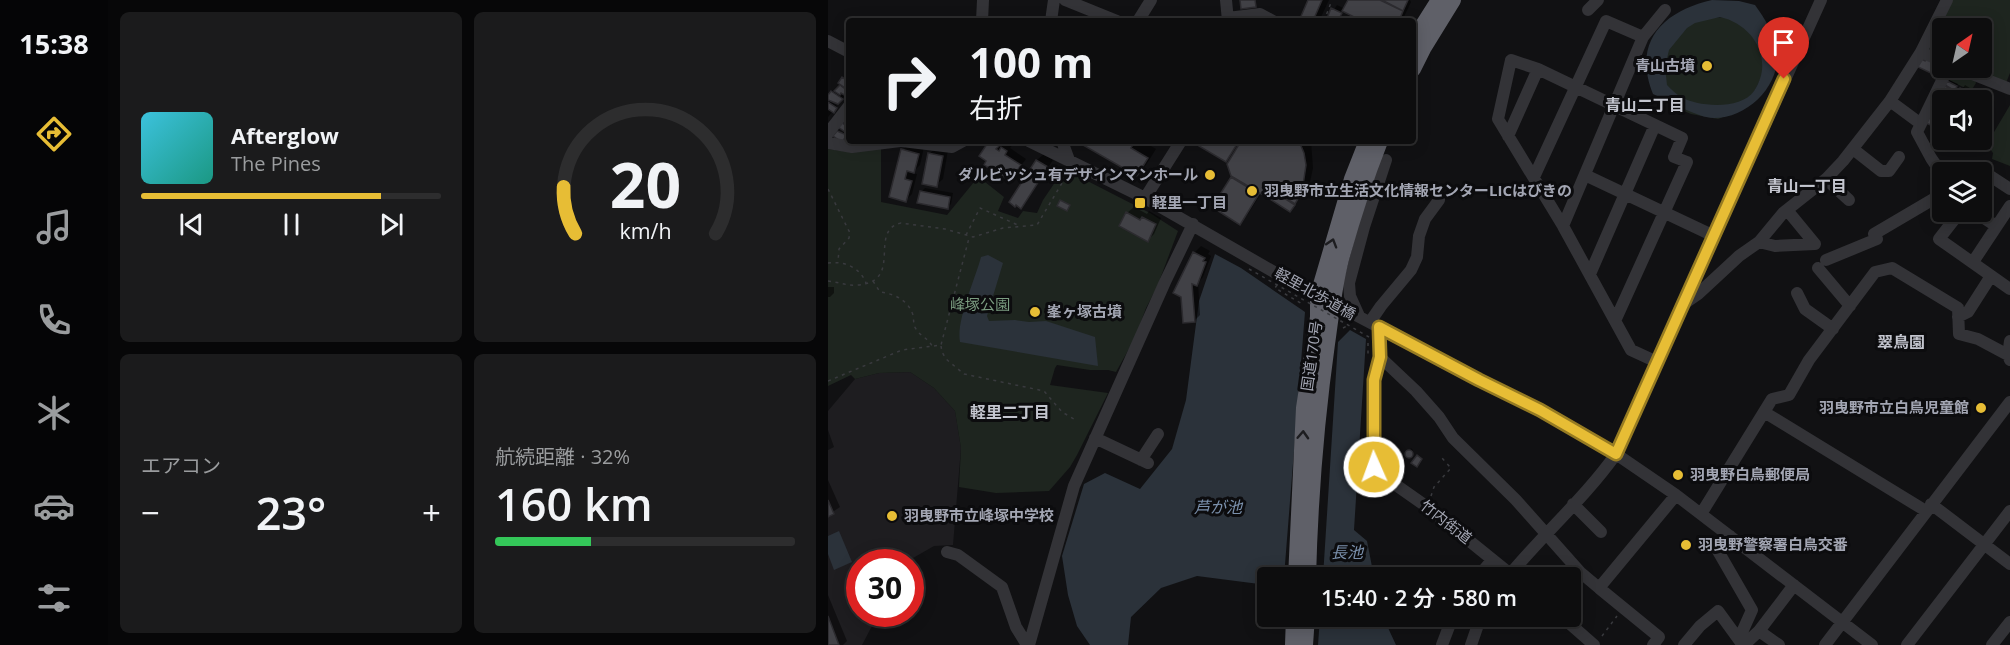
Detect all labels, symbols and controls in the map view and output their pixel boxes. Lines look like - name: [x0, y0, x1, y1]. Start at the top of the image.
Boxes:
- pin: [1758, 17, 1809, 79]
- north arrow: [1932, 18, 1992, 78]
- map controls: [1932, 18, 1992, 222]
- text: 15:38: [19, 25, 89, 62]
- icon: arrive: [1767, 26, 1800, 59]
- text: 100 m: [969, 33, 1093, 90]
- icon: right: [870, 42, 948, 120]
- place label: 青山古墳: [1635, 55, 1695, 75]
- marker: 青山古墳: [1700, 59, 1714, 73]
- text: 右折: [969, 89, 1023, 126]
- button: sound: [1932, 90, 1992, 150]
- district label: 青山二丁目: [1605, 94, 1685, 116]
- icon: directions: [33, 113, 75, 155]
- text: Afterglow: [231, 120, 339, 150]
- text: 20: [609, 141, 681, 226]
- text: The Pines: [231, 150, 321, 177]
- button: layers: [1932, 162, 1992, 222]
- place label: ダルビッシュ有デザインマンホール: [958, 164, 1198, 184]
- marker: ダルビッシュ有デザインマンホール: [1203, 168, 1217, 182]
- district label: 青山一丁目: [1767, 175, 1847, 197]
- place label: 羽曳野市立生活文化情報センターLICはびきの: [1264, 180, 1572, 200]
- marker: 羽曳野市立生活文化情報センターLICはびきの: [1245, 184, 1259, 198]
- place label: 軽里一丁目: [1152, 192, 1227, 212]
- marker: 軽里一丁目: [1133, 196, 1147, 210]
- icon: music: [33, 206, 75, 248]
- icon: previous: [175, 208, 208, 241]
- icon: pause: [275, 208, 308, 241]
- icon: next: [375, 208, 408, 241]
- text: km/h: [619, 216, 671, 245]
- one-way arrow: [1325, 238, 1337, 249]
- street label: 軽里北歩道橋: [1271, 263, 1360, 324]
- park label: 峰塚公園: [950, 294, 1010, 314]
- icon: phone: [33, 299, 75, 341]
- place label: 峯ヶ塚古墳: [1047, 301, 1122, 321]
- marker: 峯ヶ塚古墳: [1028, 305, 1042, 319]
- street label: 国道170号: [1296, 319, 1326, 392]
- district label: 翠鳥園: [1877, 331, 1925, 353]
- icon: climate: [33, 392, 75, 434]
- place label: 羽曳野市立白鳥児童館: [1819, 397, 1969, 417]
- district label: 軽里二丁目: [970, 401, 1050, 423]
- marker: 羽曳野市立白鳥児童館: [1974, 401, 1988, 415]
- one-way arrow: [1296, 431, 1309, 440]
- position arrow: [1342, 435, 1406, 499]
- text: 航続距離 · 32%: [495, 443, 630, 470]
- text: エアコン: [141, 452, 221, 479]
- place label: 羽曳野白鳥郵便局: [1690, 464, 1810, 484]
- marker: 羽曳野白鳥郵便局: [1671, 468, 1685, 482]
- text: 160 km: [495, 473, 653, 534]
- text: 23°: [256, 482, 326, 543]
- icon: car: [33, 485, 75, 527]
- text: −: [141, 490, 160, 535]
- text: +: [422, 490, 441, 535]
- street label: 竹内街道: [1417, 495, 1476, 548]
- water label: 芦が池: [1194, 496, 1244, 518]
- place label: 羽曳野市立峰塚中学校: [904, 505, 1054, 525]
- marker: 羽曳野市立峰塚中学校: [885, 509, 899, 523]
- place label: 羽曳野警察署白鳥交番: [1698, 534, 1848, 554]
- marker: 羽曳野警察署白鳥交番: [1679, 538, 1693, 552]
- water label: 長池: [1331, 541, 1365, 563]
- speed limit sign: 30: [846, 549, 924, 627]
- icon: filters: [33, 577, 75, 619]
- text: 15:40 · 2 分 · 580 m: [1321, 582, 1517, 612]

